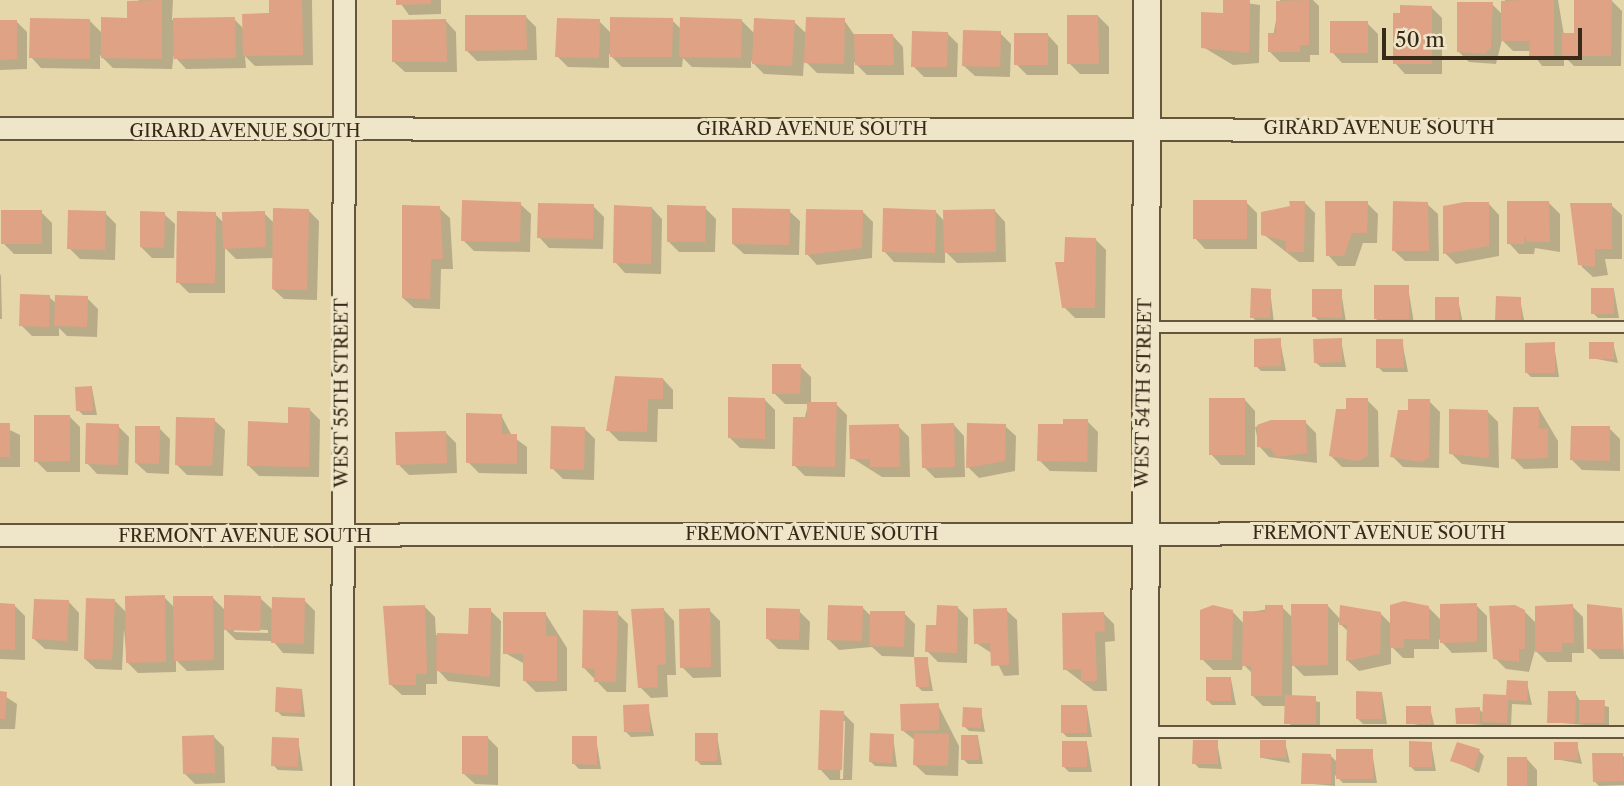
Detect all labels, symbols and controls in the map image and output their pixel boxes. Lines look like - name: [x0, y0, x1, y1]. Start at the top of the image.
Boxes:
- scale bar: [1386, 14, 1586, 58]
- text: 50 m: [1395, 27, 1445, 52]
- street label: GIRARD AVENUE SOUTH: [1263, 117, 1495, 139]
- street label: GIRARD AVENUE SOUTH: [696, 118, 928, 140]
- street label: GIRARD AVENUE SOUTH: [129, 120, 361, 142]
- street label: WEST 54TH STREET: [1132, 297, 1156, 489]
- street label: WEST 55TH STREET: [331, 298, 353, 488]
- street label: FREMONT AVENUE SOUTH: [1252, 522, 1506, 544]
- street label: FREMONT AVENUE SOUTH: [685, 523, 939, 545]
- street label: FREMONT AVENUE SOUTH: [118, 525, 372, 547]

